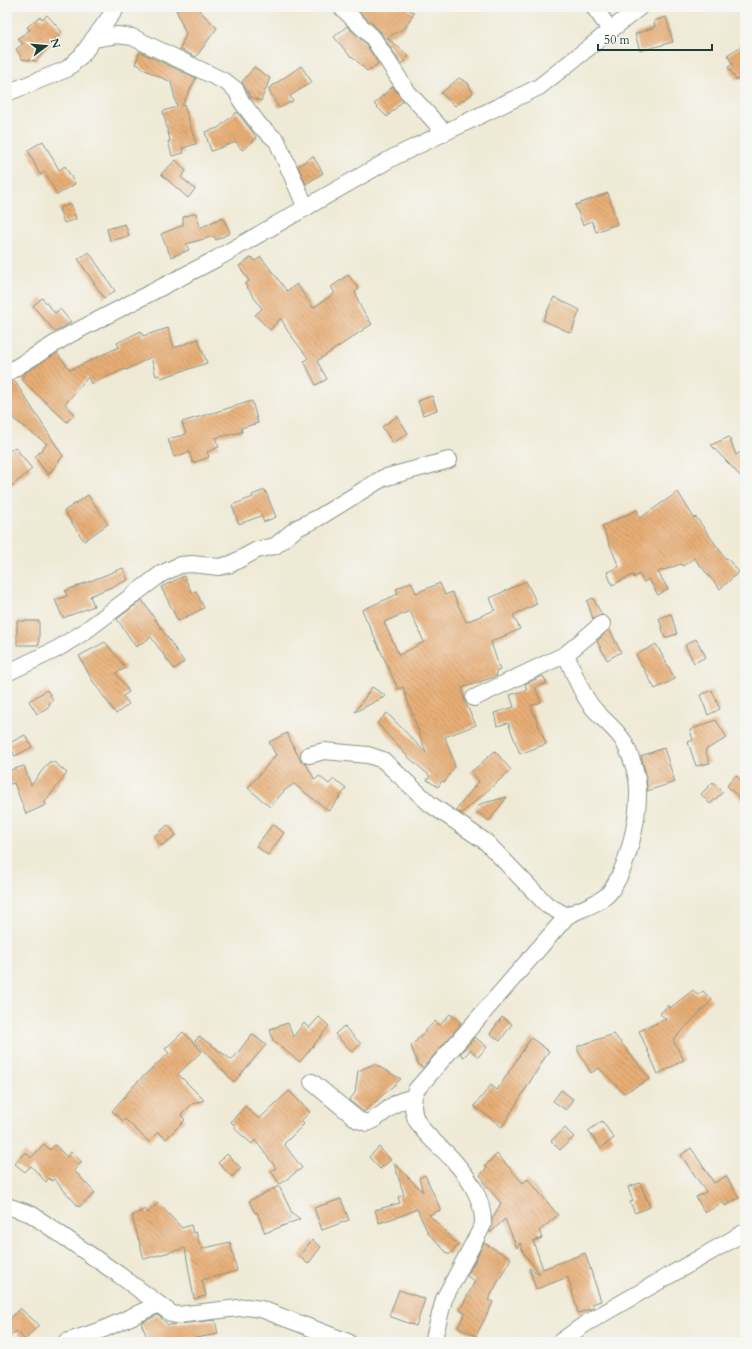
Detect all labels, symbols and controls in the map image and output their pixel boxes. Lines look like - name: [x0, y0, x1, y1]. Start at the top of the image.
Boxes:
- north arrow: [26, 26, 66, 66]
- scale bar: [598, 26, 712, 52]
- text: 50 m: [604, 32, 631, 48]
- text: N: [47, 37, 64, 50]

